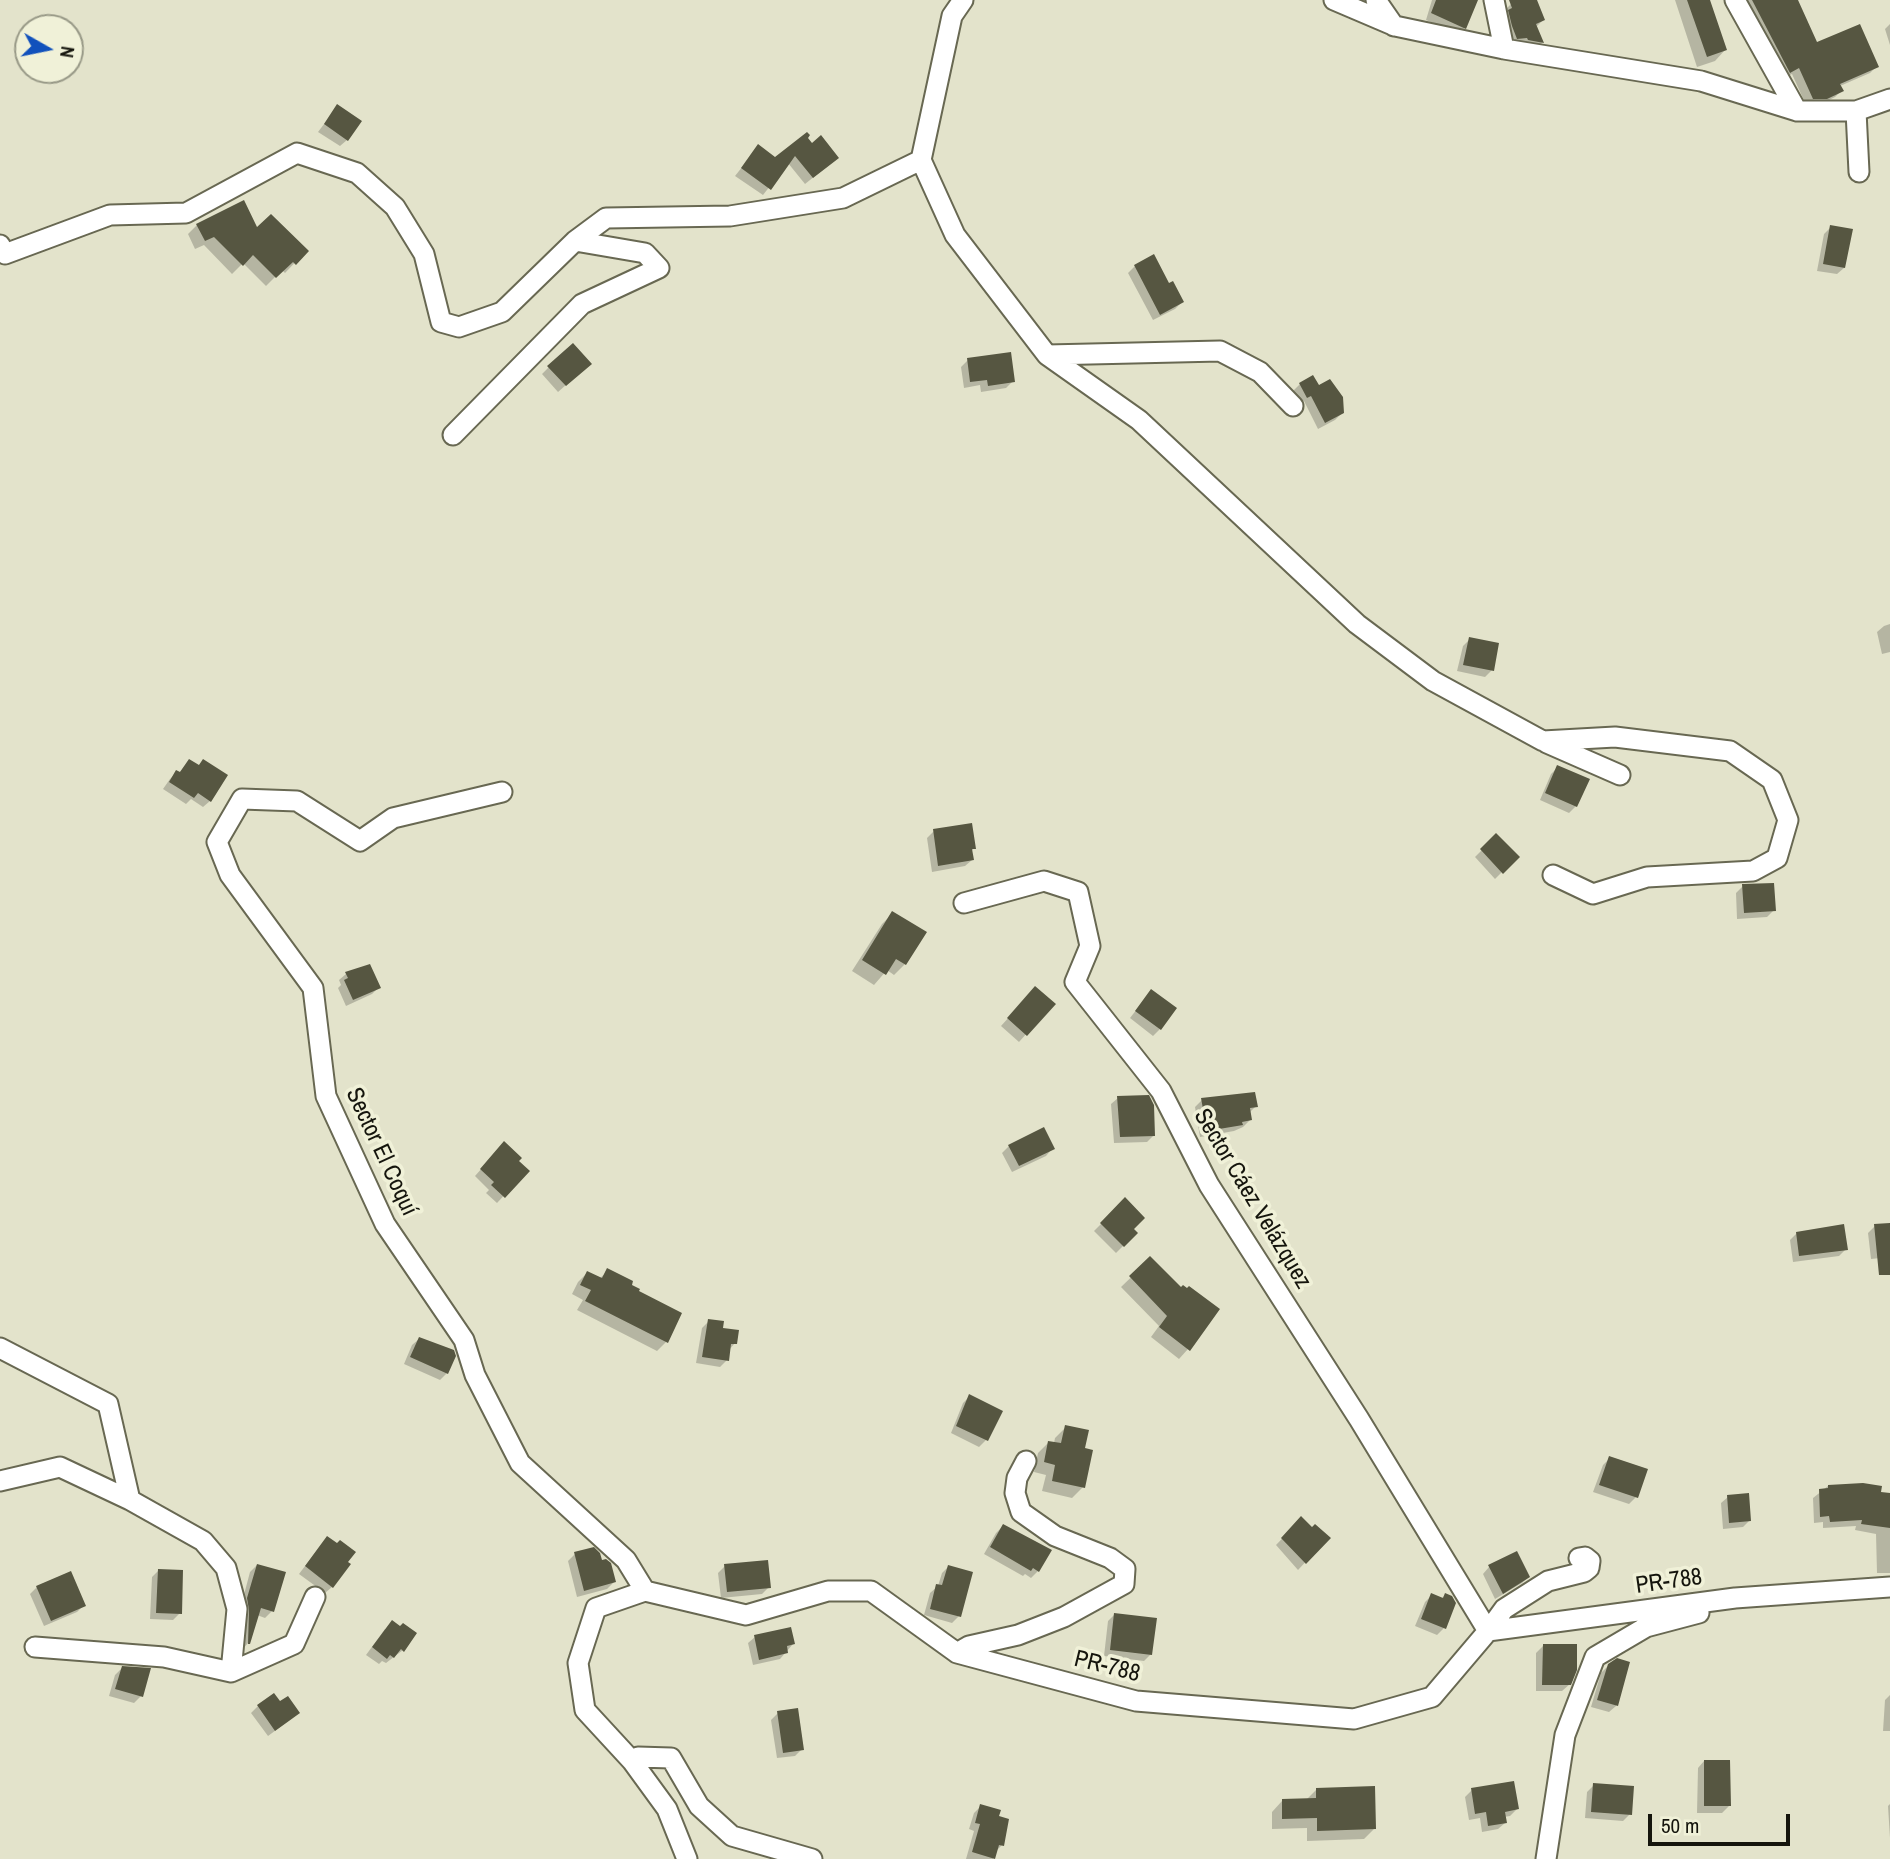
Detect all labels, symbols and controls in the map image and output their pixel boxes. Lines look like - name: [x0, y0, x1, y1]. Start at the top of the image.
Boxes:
- north arrow: [14, 14, 84, 84]
- text: N: [54, 44, 81, 60]
- street label: Sector El Coquí: [339, 1083, 423, 1221]
- street label: Sector Cáez Velázquez: [1187, 1104, 1317, 1294]
- street label: PR-788: [1634, 1563, 1704, 1601]
- street label: PR-788: [1071, 1645, 1143, 1689]
- scale bar: [1652, 1800, 1794, 1844]
- text: 50 m: [1661, 1811, 1699, 1840]

